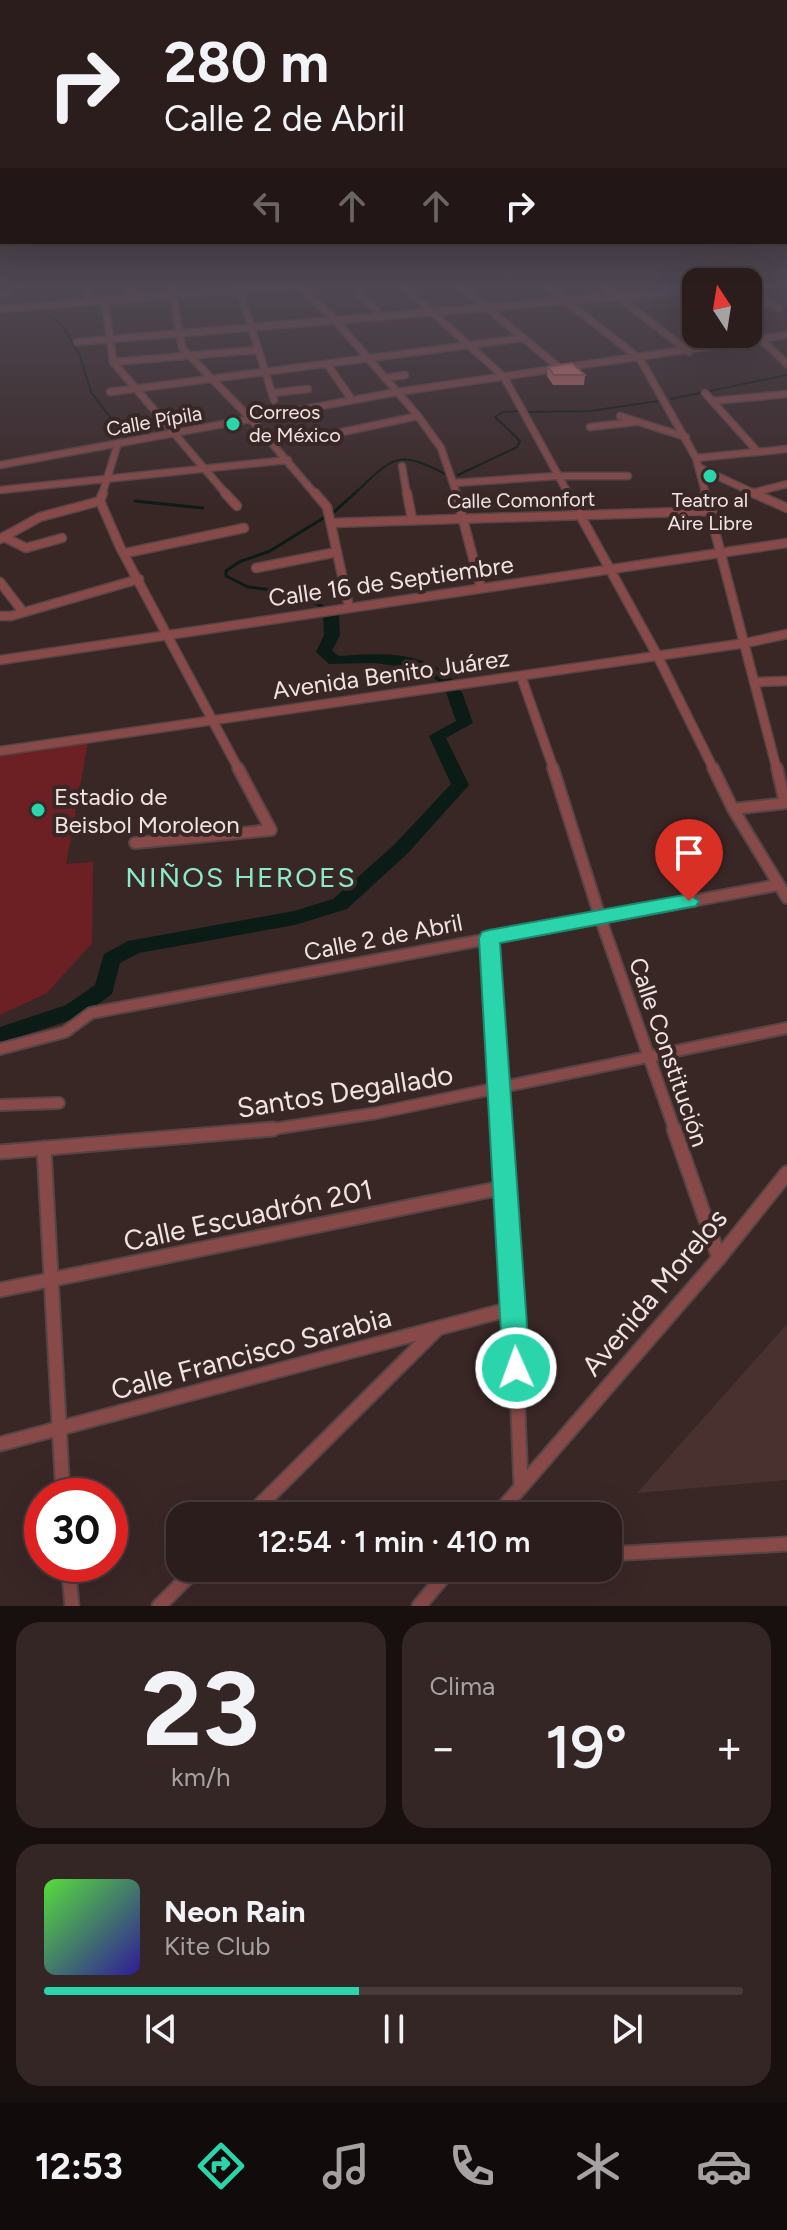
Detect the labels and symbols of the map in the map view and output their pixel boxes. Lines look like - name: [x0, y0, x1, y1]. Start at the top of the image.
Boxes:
- north arrow: [682, 268, 762, 348]
- place label: Correos de México: [249, 400, 341, 447]
- street label: Calle Pípila: [104, 401, 204, 441]
- marker: Correos de México: [224, 415, 242, 433]
- marker: Teatro al Aire Libre: [701, 467, 719, 485]
- street label: Calle Comonfort: [447, 487, 595, 513]
- place label: Teatro al Aire Libre: [667, 488, 753, 535]
- street label: Calle 16 de Septiembre: [267, 549, 515, 613]
- street label: Avenida Benito Juárez: [271, 643, 511, 705]
- place label: Estadio de Beisbol Moroleon: [54, 782, 240, 839]
- marker: Estadio de Beisbol Moroleon: [29, 801, 47, 819]
- pin: [655, 819, 723, 901]
- district label: NIÑOS HEROES: [125, 860, 357, 894]
- street label: Calle 2 de Abril: [301, 907, 465, 967]
- street label: Calle Constitución: [623, 954, 715, 1150]
- street label: Santos Degallado: [235, 1057, 455, 1125]
- street label: Calle Escuadrón 201: [120, 1172, 376, 1258]
- street label: Avenida Morelos: [574, 1201, 734, 1383]
- street label: Calle Francisco Sarabia: [107, 1299, 395, 1407]
- position arrow: [474, 1326, 558, 1410]
- speed limit sign: 30: [24, 1478, 128, 1582]

